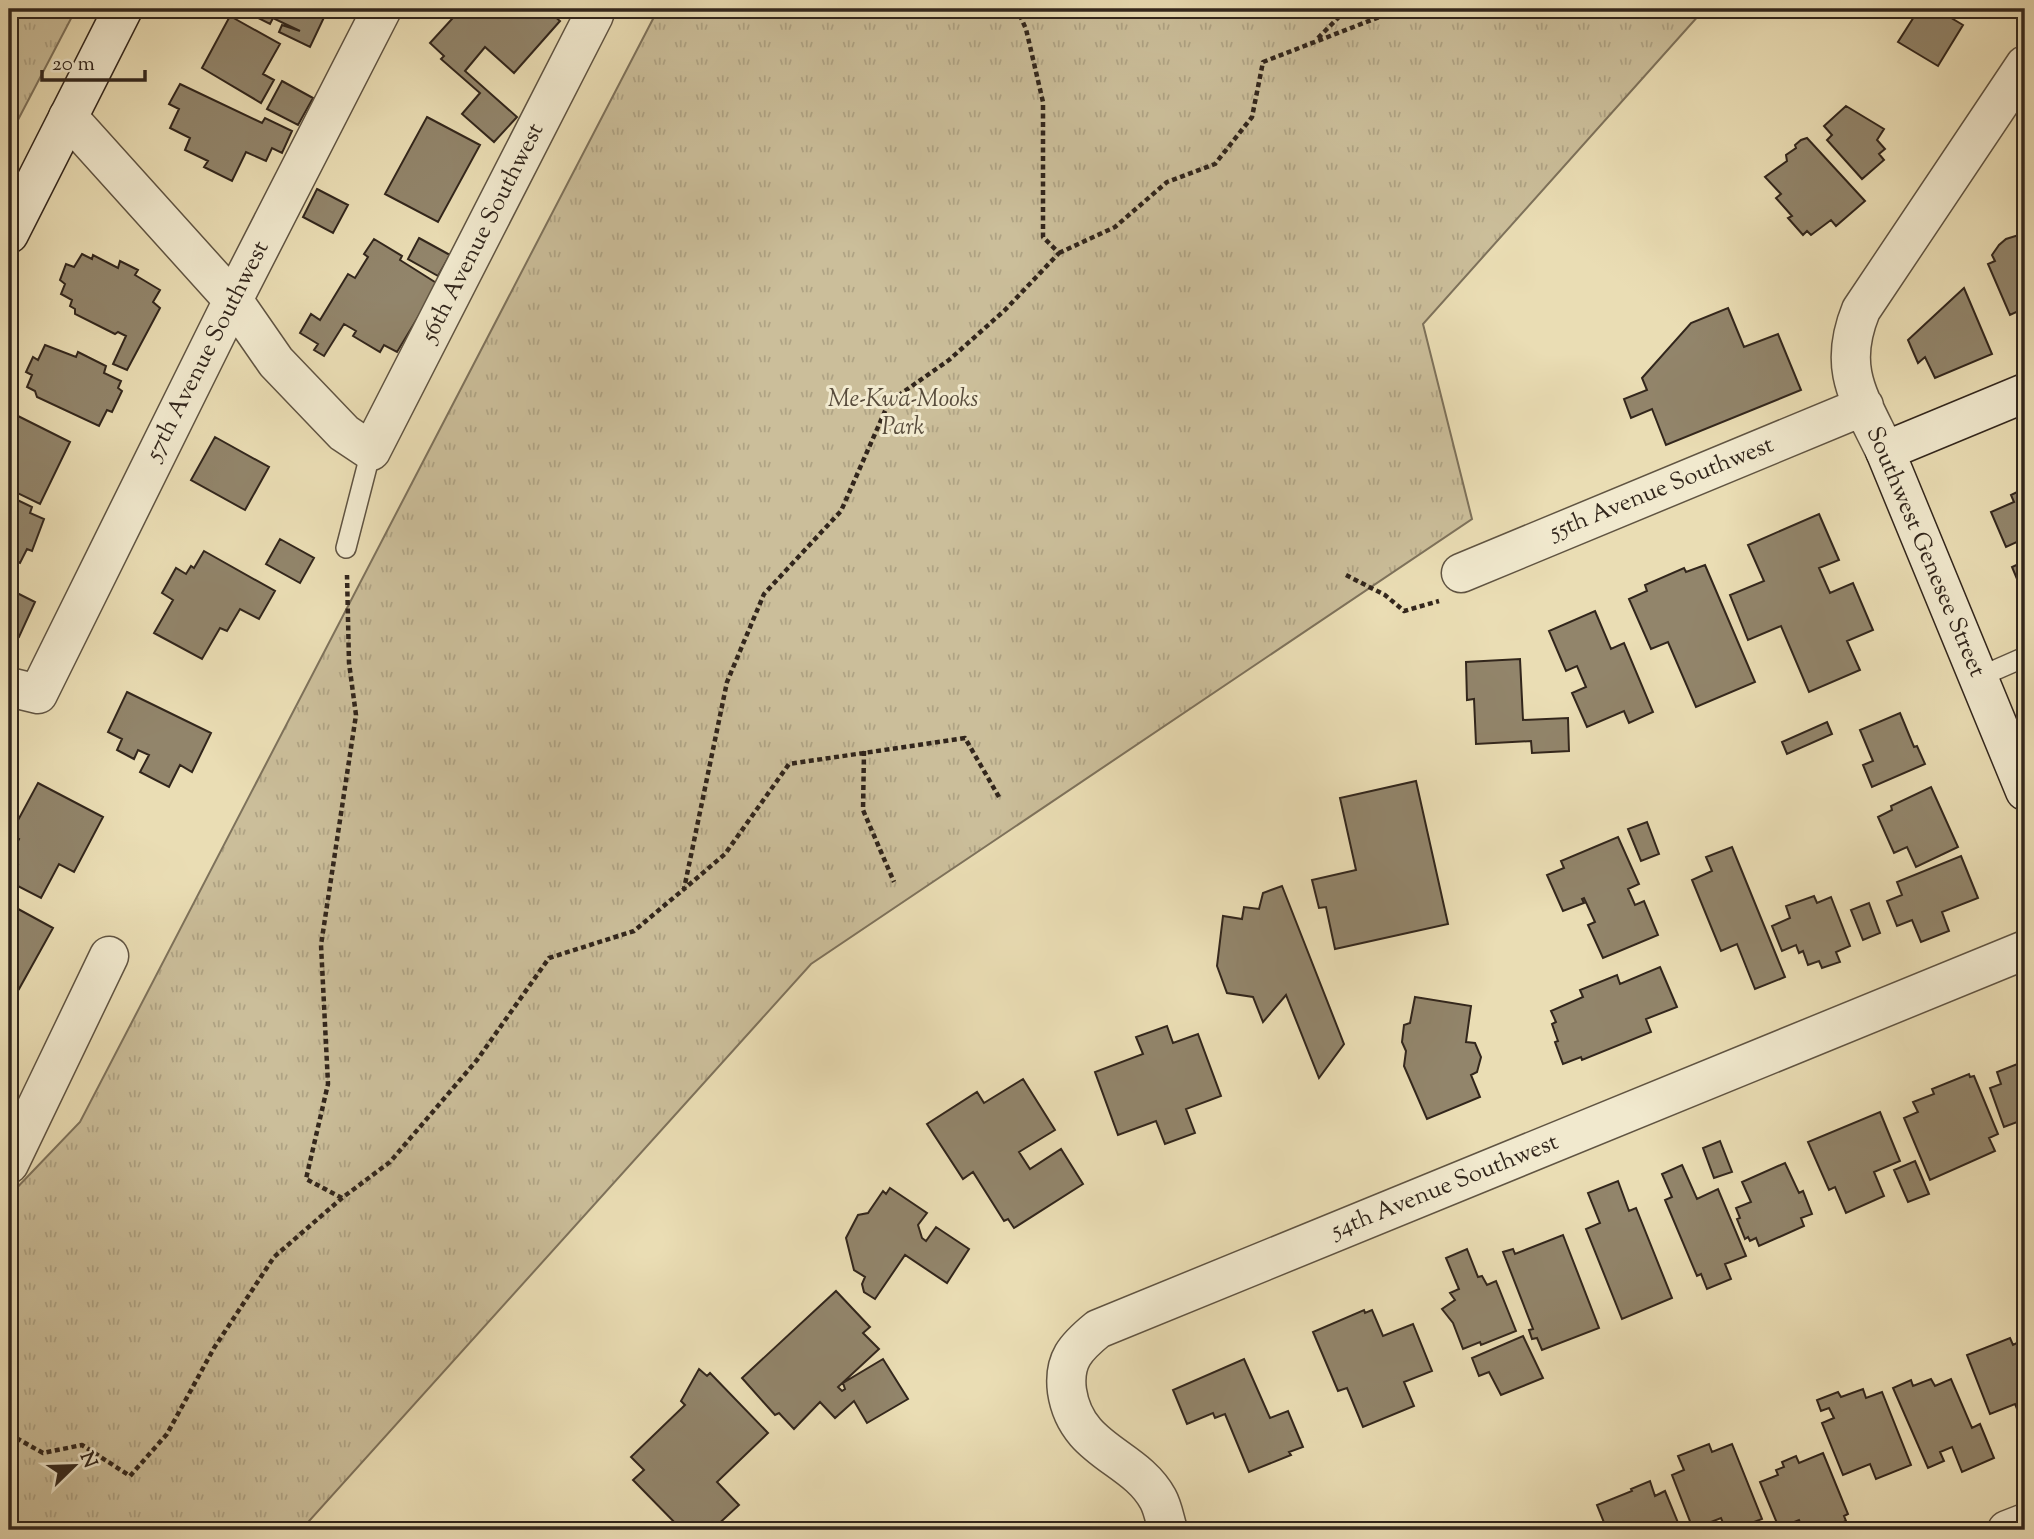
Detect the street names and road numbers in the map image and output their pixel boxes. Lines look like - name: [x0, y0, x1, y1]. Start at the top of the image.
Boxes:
- street label: 56th Avenue Southwest: [412, 117, 553, 350]
- street label: 57th Avenue Southwest: [137, 235, 278, 468]
- street label: Southwest Genesee Street: [1857, 421, 1993, 683]
- street label: 55th Avenue Southwest: [1543, 429, 1779, 550]
- street label: 54th Avenue Southwest: [1325, 1126, 1564, 1249]

